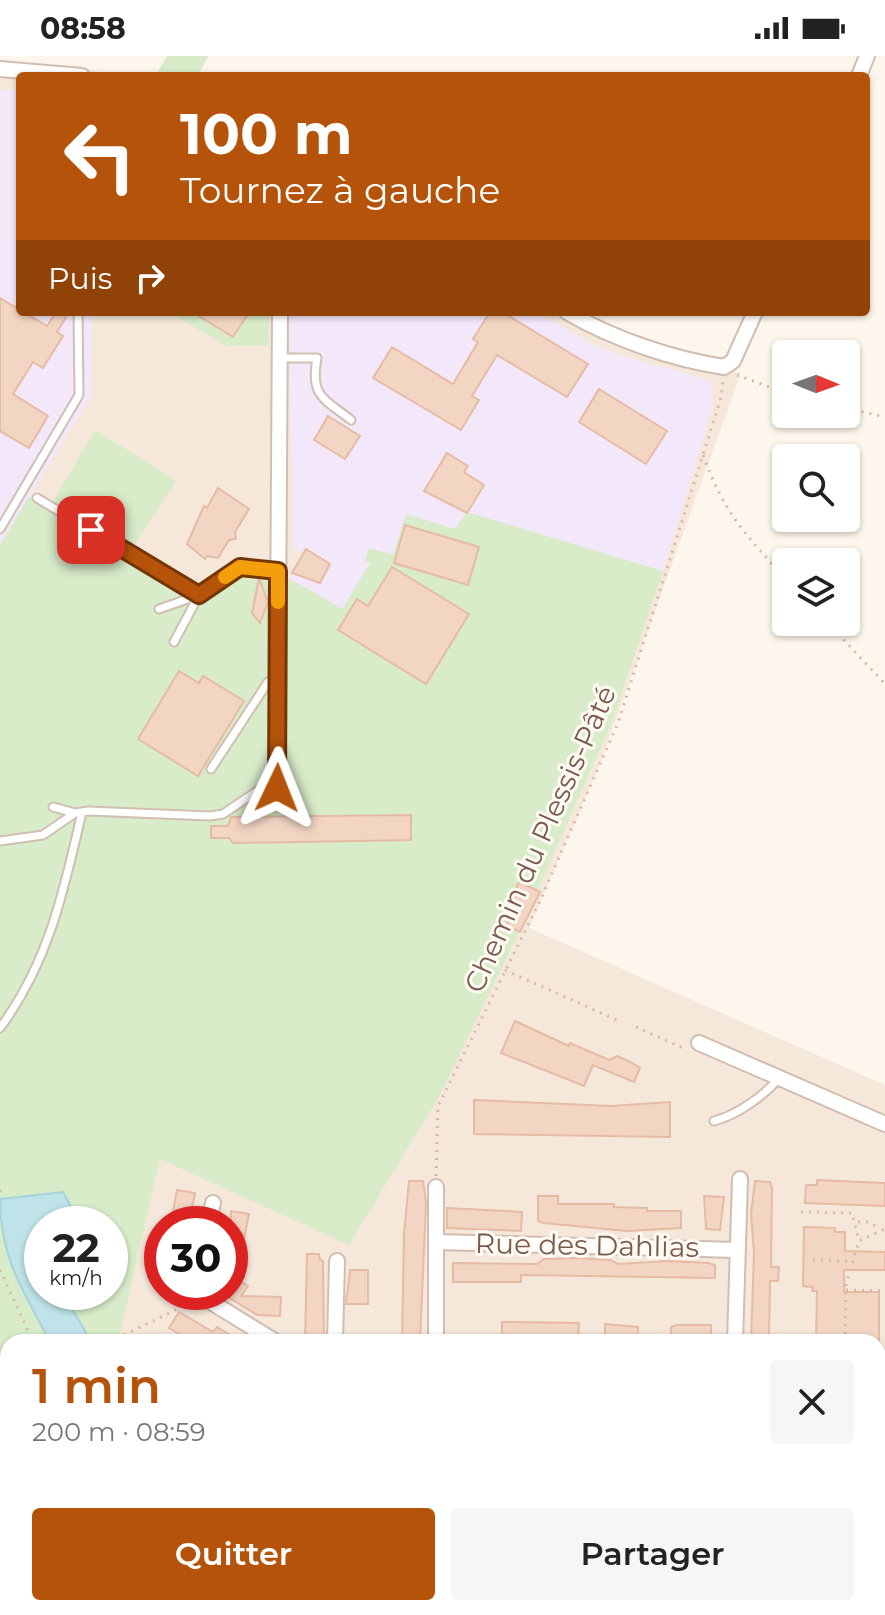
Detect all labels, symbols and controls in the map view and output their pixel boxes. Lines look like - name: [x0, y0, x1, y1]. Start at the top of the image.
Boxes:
- text: 08:58: [40, 10, 126, 47]
- text: 100 m: [180, 100, 353, 168]
- icon: left: [48, 104, 152, 208]
- text: Tournez à gauche: [180, 168, 500, 212]
- icon: right: [128, 256, 172, 300]
- text: Puis: [48, 260, 112, 297]
- north arrow: [772, 340, 860, 428]
- map controls: [772, 340, 860, 636]
- button: search: [772, 444, 860, 532]
- pin: [57, 496, 125, 564]
- icon: arrive: [69, 508, 113, 552]
- button: layers: [772, 548, 860, 636]
- street label: Chemin du Plessis-Pâté: [457, 680, 623, 998]
- position arrow: [235, 746, 319, 830]
- speed limit sign: 30: [144, 1206, 248, 1310]
- text: 22: [52, 1223, 100, 1272]
- street label: Rue des Dahlias: [475, 1226, 699, 1264]
- text: km/h: [49, 1266, 103, 1290]
- text: 1 min: [32, 1357, 161, 1415]
- button: close: [770, 1360, 854, 1444]
- text: 200 m · 08:59: [32, 1416, 206, 1448]
- button: Quitter: [32, 1508, 435, 1600]
- button: Partager: [451, 1508, 854, 1600]

